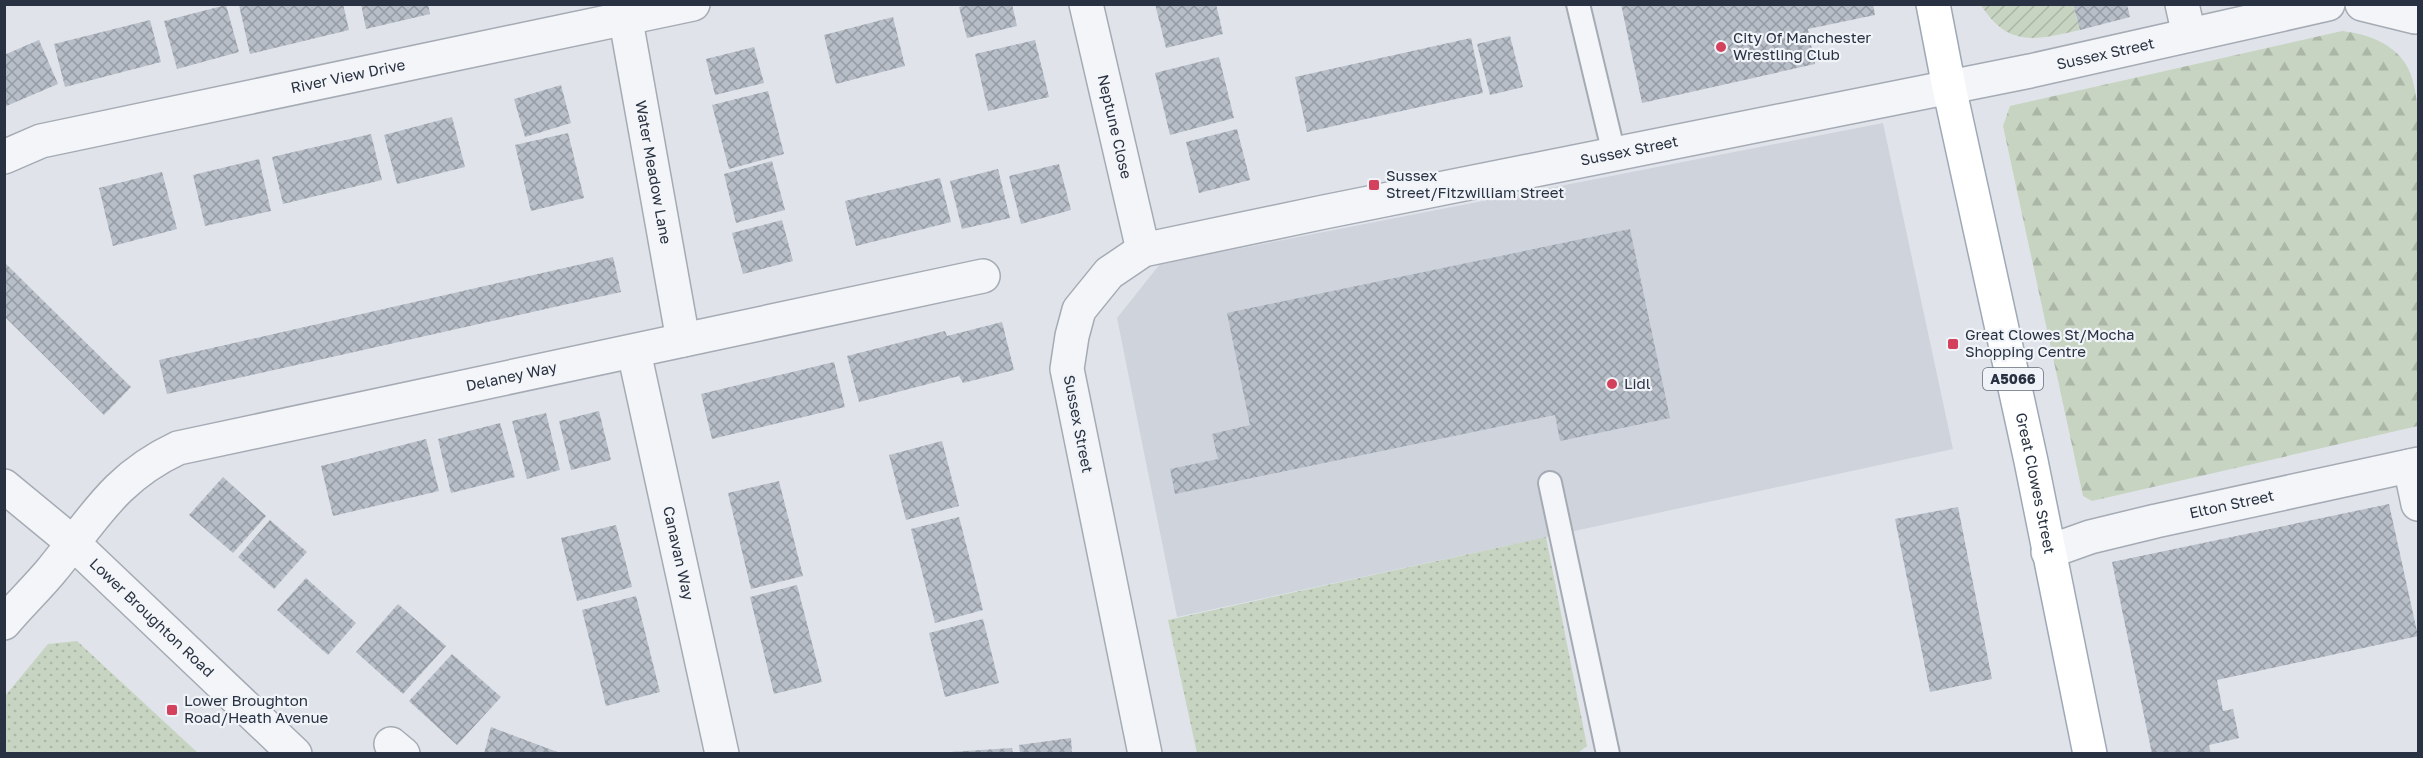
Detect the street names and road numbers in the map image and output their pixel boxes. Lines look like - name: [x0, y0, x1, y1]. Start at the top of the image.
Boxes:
- street label: Sussex Street: [2055, 33, 2156, 73]
- street label: River View Drive: [289, 55, 407, 96]
- street label: Neptune Close: [1095, 73, 1136, 181]
- street label: Water Meadow Lane: [632, 99, 676, 246]
- street label: Sussex Street: [1578, 131, 1680, 169]
- street label: Delaney Way: [464, 357, 559, 394]
- road number: A5066: [1983, 368, 2043, 390]
- street label: Sussex Street: [1061, 373, 1097, 474]
- street label: Great Clowes Street: [2013, 411, 2059, 555]
- street label: Elton Street: [2187, 486, 2276, 522]
- street label: Canavan Way: [660, 504, 698, 602]
- street label: Lower Broughton Road: [86, 554, 218, 680]

